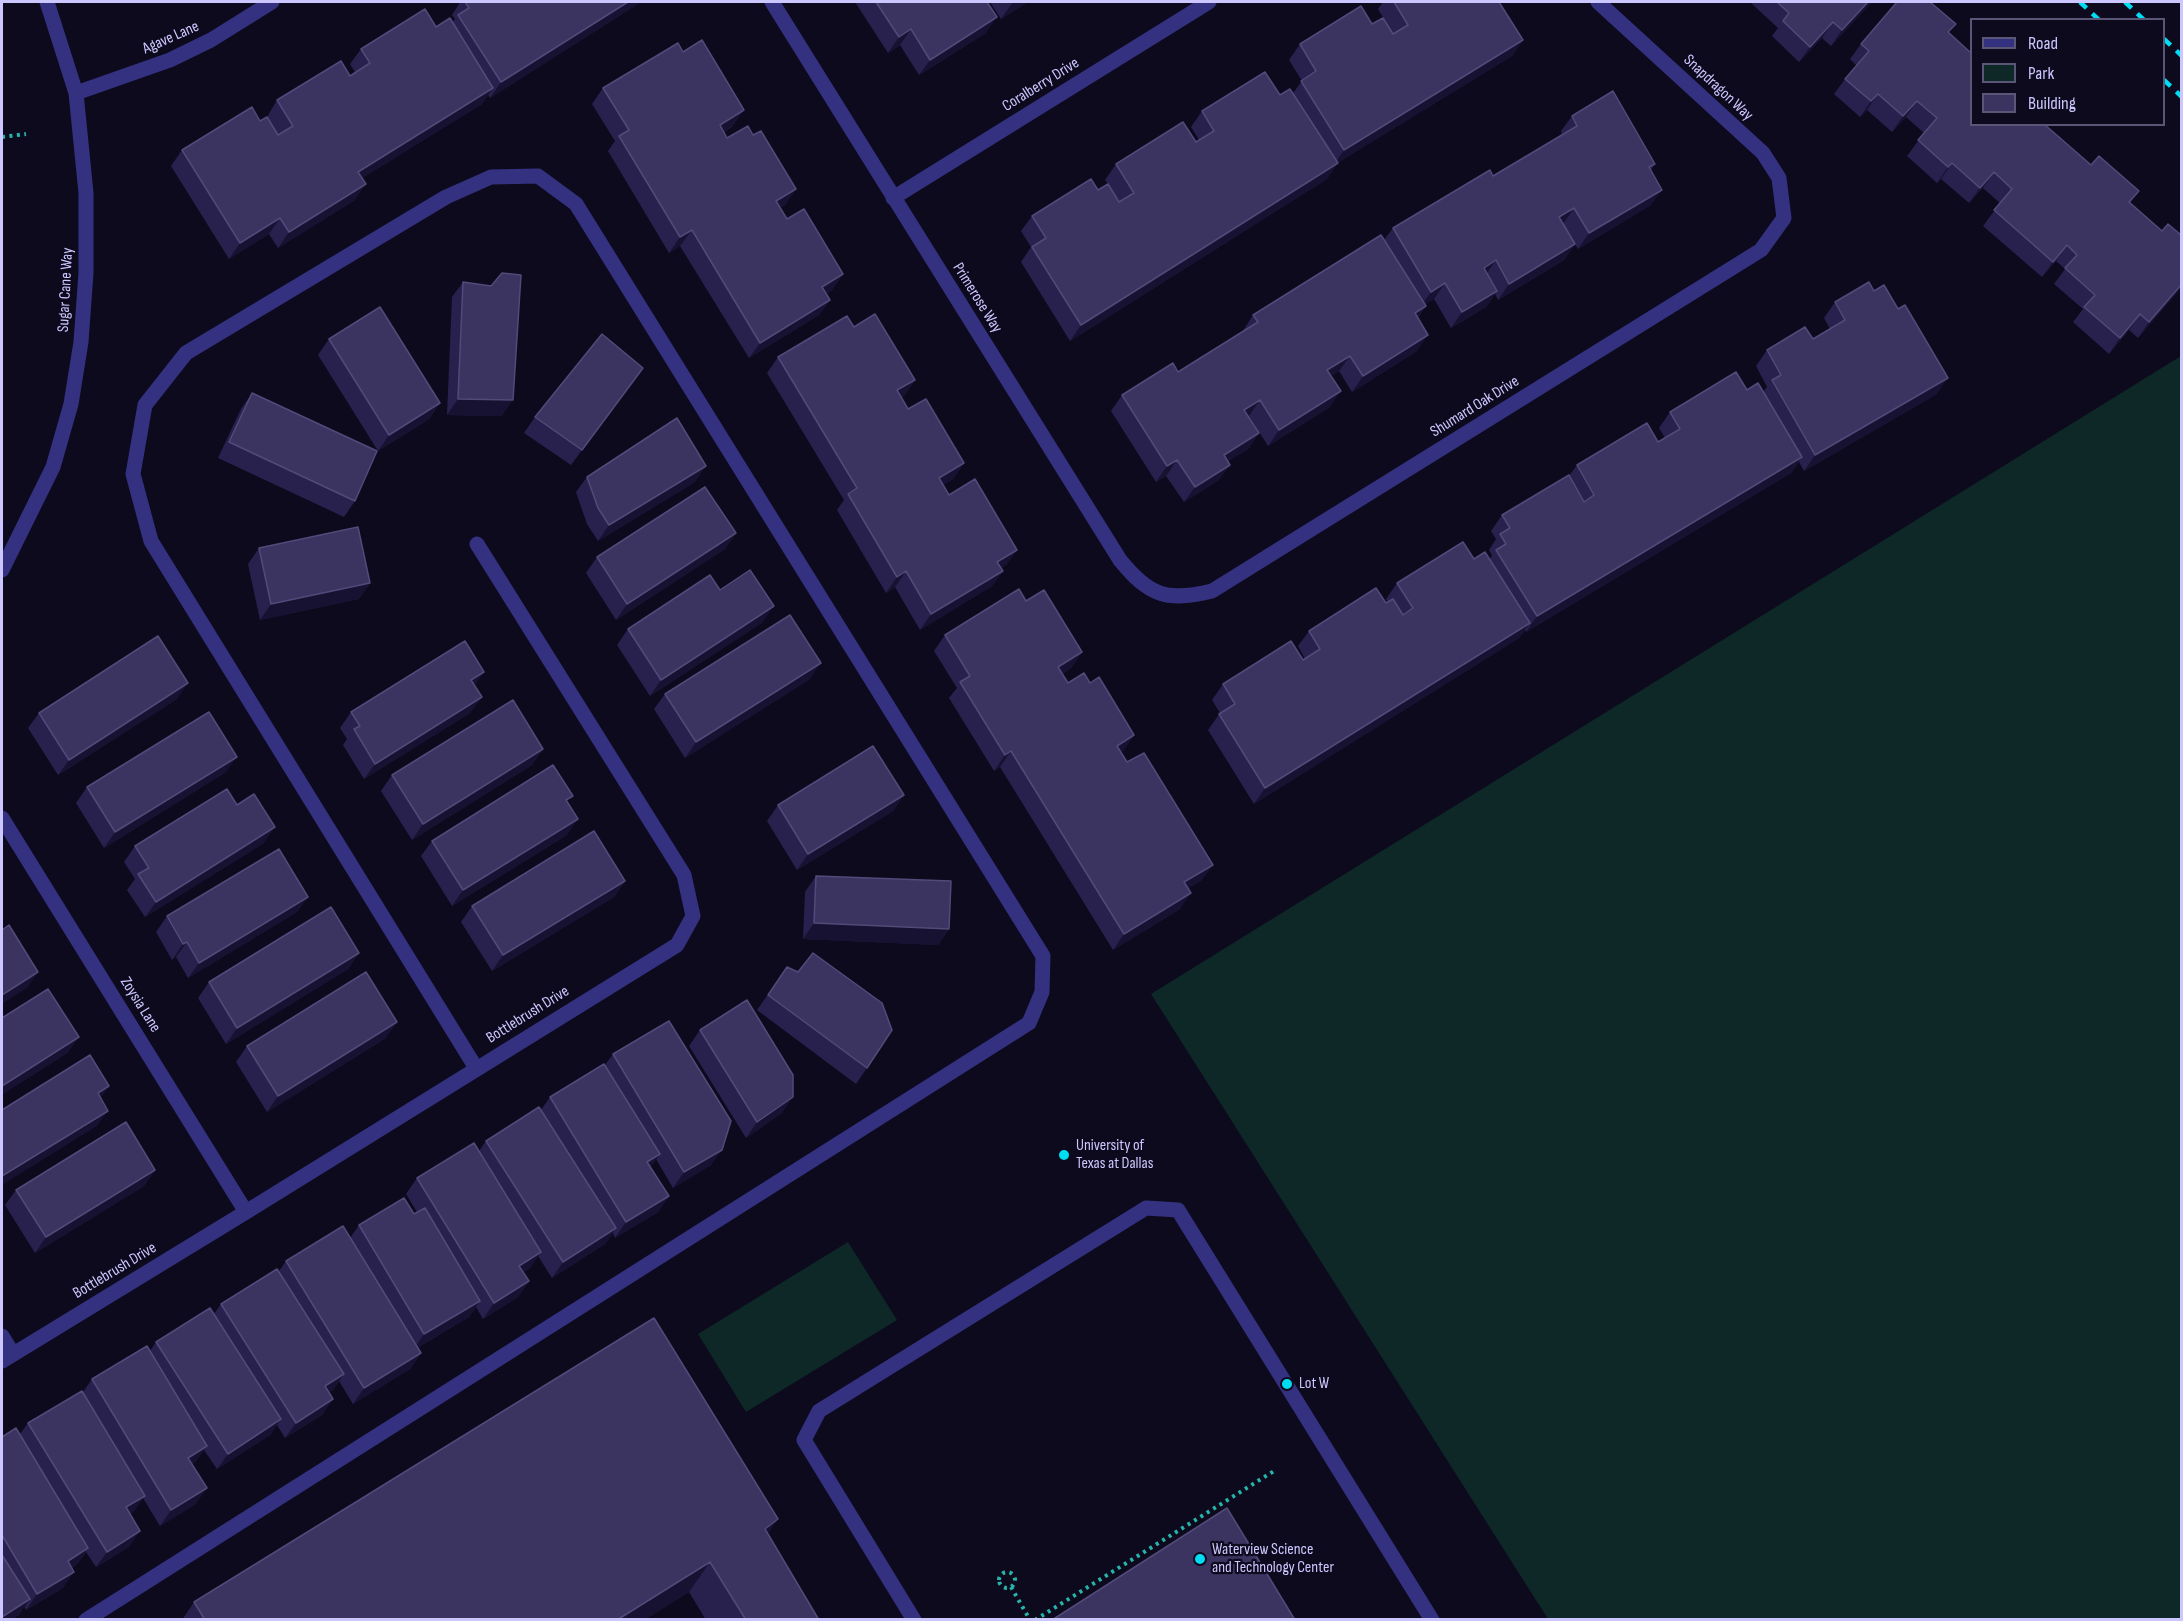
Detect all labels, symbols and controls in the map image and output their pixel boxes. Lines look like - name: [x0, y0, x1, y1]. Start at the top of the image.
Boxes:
- street label: Agave Lane: [140, 17, 202, 59]
- legend: [1970, 18, 2165, 126]
- text: Road: [2028, 33, 2058, 54]
- street label: Snapdragon Way: [1679, 51, 1757, 125]
- street label: Coralberry Drive: [999, 54, 1083, 116]
- text: Park: [2028, 63, 2054, 84]
- text: Building: [2028, 93, 2076, 114]
- street label: Sugar Cane Way: [54, 247, 78, 333]
- street label: Primerose Way: [948, 259, 1006, 337]
- street label: Shumard Oak Drive: [1427, 372, 1523, 442]
- street label: Zoysia Lane: [115, 974, 165, 1036]
- street label: Bottlebrush Drive: [483, 982, 573, 1048]
- place label: University of Texas at Dallas: [1076, 1136, 1153, 1174]
- marker: University of Texas at Dallas: [1057, 1148, 1071, 1162]
- street label: Bottlebrush Drive: [70, 1239, 160, 1303]
- place label: Lot W: [1299, 1374, 1329, 1394]
- marker: Lot W: [1280, 1377, 1294, 1391]
- place label: Waterview Science and Technology Center: [1212, 1540, 1334, 1578]
- marker: Waterview Science and Technology Center: [1193, 1552, 1207, 1566]

